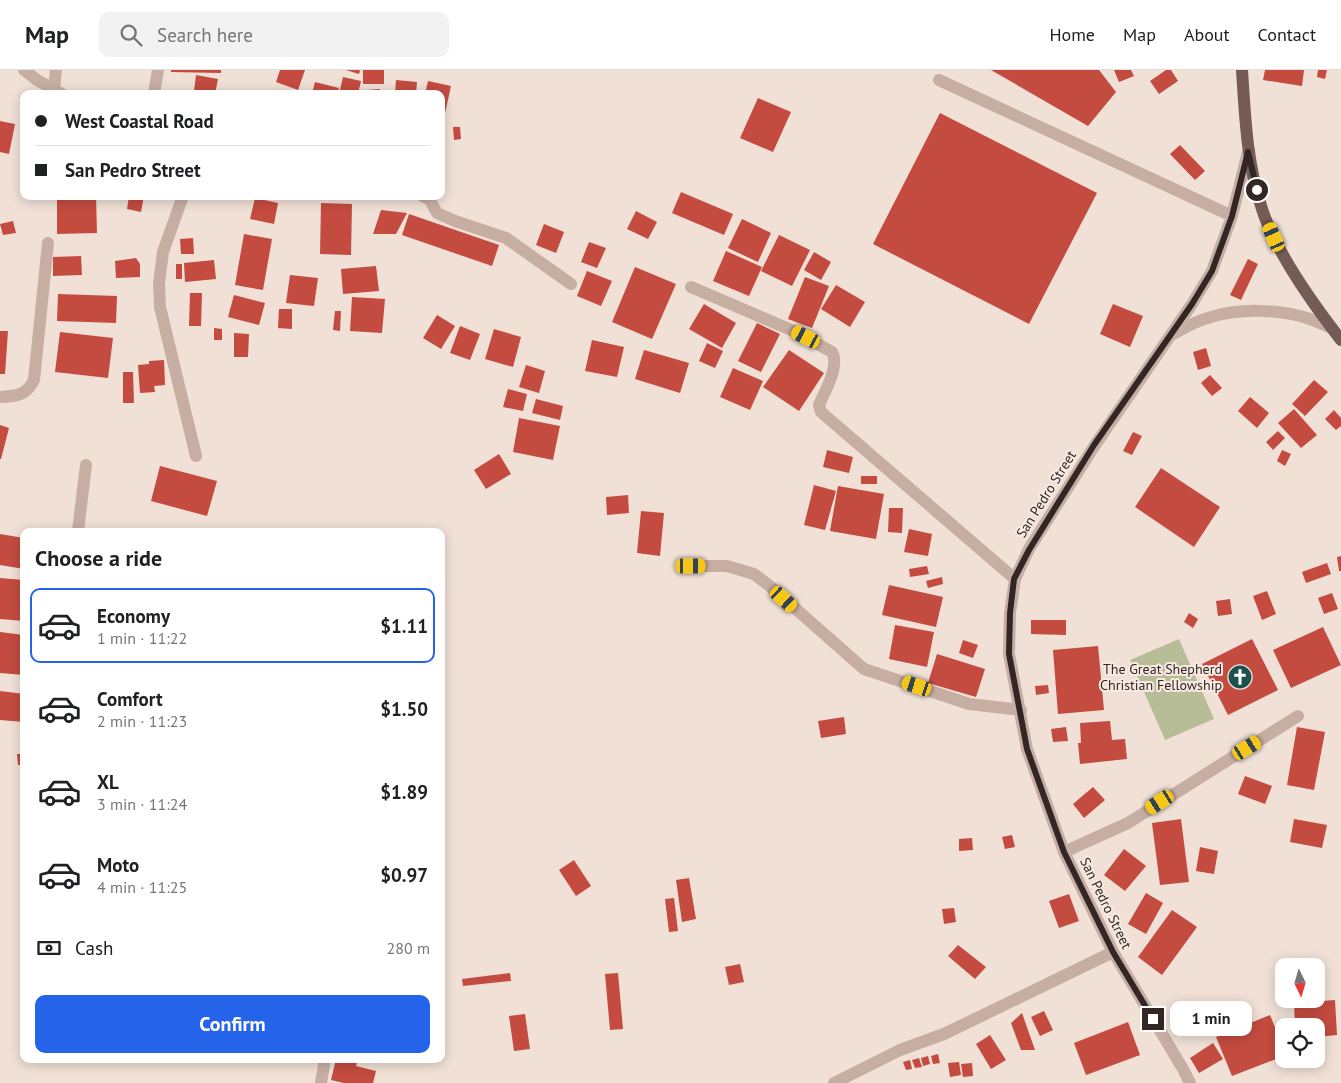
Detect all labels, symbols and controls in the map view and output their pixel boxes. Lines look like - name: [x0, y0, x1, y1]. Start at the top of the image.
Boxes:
- search box: [99, 12, 449, 57]
- text: Map: [25, 19, 69, 50]
- icon: search: [117, 21, 145, 49]
- text: Search here: [157, 23, 253, 47]
- text: Home: [1049, 23, 1095, 46]
- text: Map: [1123, 23, 1156, 46]
- text: About: [1184, 23, 1230, 46]
- text: Contact: [1258, 23, 1316, 46]
- text: West Coastal Road: [65, 109, 214, 133]
- text: San Pedro Street: [65, 158, 201, 182]
- route start: [1246, 179, 1268, 201]
- car: [1261, 220, 1286, 254]
- car: [789, 324, 822, 350]
- street label: San Pedro Street: [1012, 447, 1080, 541]
- text: Choose a ride: [35, 544, 162, 572]
- car: [676, 559, 706, 574]
- car: [767, 583, 800, 615]
- icon: car: [37, 603, 82, 648]
- text: Economy: [97, 604, 170, 628]
- text: $1.11: [380, 614, 428, 638]
- text: 1 min · 11:22: [97, 628, 187, 648]
- place label: The Great Shepherd Christian Fellowship: [1100, 660, 1222, 694]
- church icon: The Great Shepherd Christian Fellowship: [1227, 664, 1253, 690]
- car: [900, 674, 933, 698]
- icon: car: [37, 686, 82, 731]
- text: Comfort: [97, 687, 163, 711]
- text: $1.50: [380, 697, 428, 721]
- text: 2 min · 11:23: [97, 711, 187, 731]
- car: [1230, 734, 1263, 762]
- icon: car: [37, 769, 82, 814]
- text: XL: [97, 770, 119, 794]
- text: $1.89: [380, 780, 428, 804]
- car: [1143, 788, 1176, 816]
- text: 3 min · 11:24: [97, 794, 187, 814]
- icon: car: [37, 852, 82, 897]
- text: Moto: [97, 853, 139, 877]
- street label: San Pedro Street: [1076, 854, 1136, 952]
- text: $0.97: [380, 863, 428, 887]
- text: 4 min · 11:25: [97, 877, 187, 897]
- icon: cash: [35, 934, 63, 962]
- text: Cash: [75, 936, 113, 960]
- text: 280 m: [387, 938, 430, 958]
- north arrow: [1275, 958, 1325, 1008]
- map controls: [1275, 958, 1325, 1068]
- button: Confirm: [35, 995, 430, 1053]
- callout: 1 min: [1170, 1002, 1253, 1036]
- route end: [1142, 1008, 1164, 1030]
- text: 1 min: [1191, 1008, 1231, 1028]
- button: locate: [1275, 1018, 1325, 1068]

